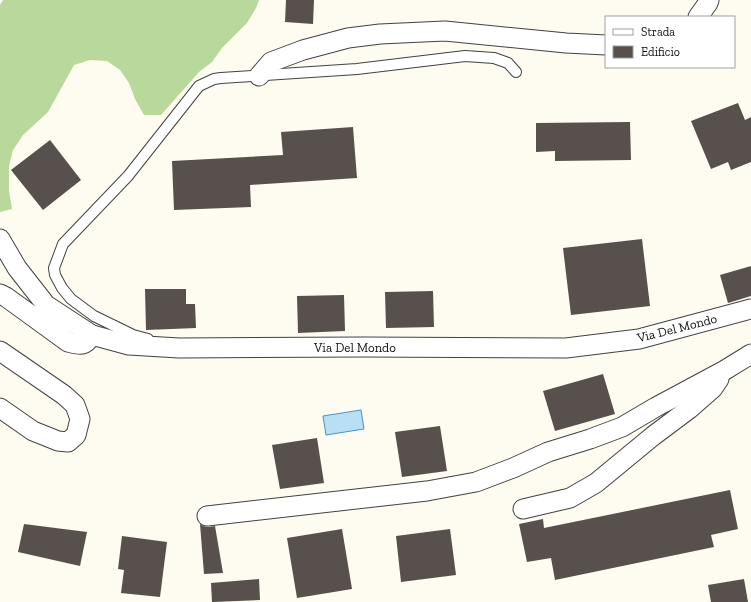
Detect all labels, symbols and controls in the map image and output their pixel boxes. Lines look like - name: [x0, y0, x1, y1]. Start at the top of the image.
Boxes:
- legend: [605, 16, 735, 68]
- text: Strada: [641, 25, 675, 39]
- text: Edificio: [641, 45, 680, 59]
- street label: Via Del Mondo: [635, 311, 719, 345]
- street label: Via Del Mondo: [313, 340, 396, 355]

